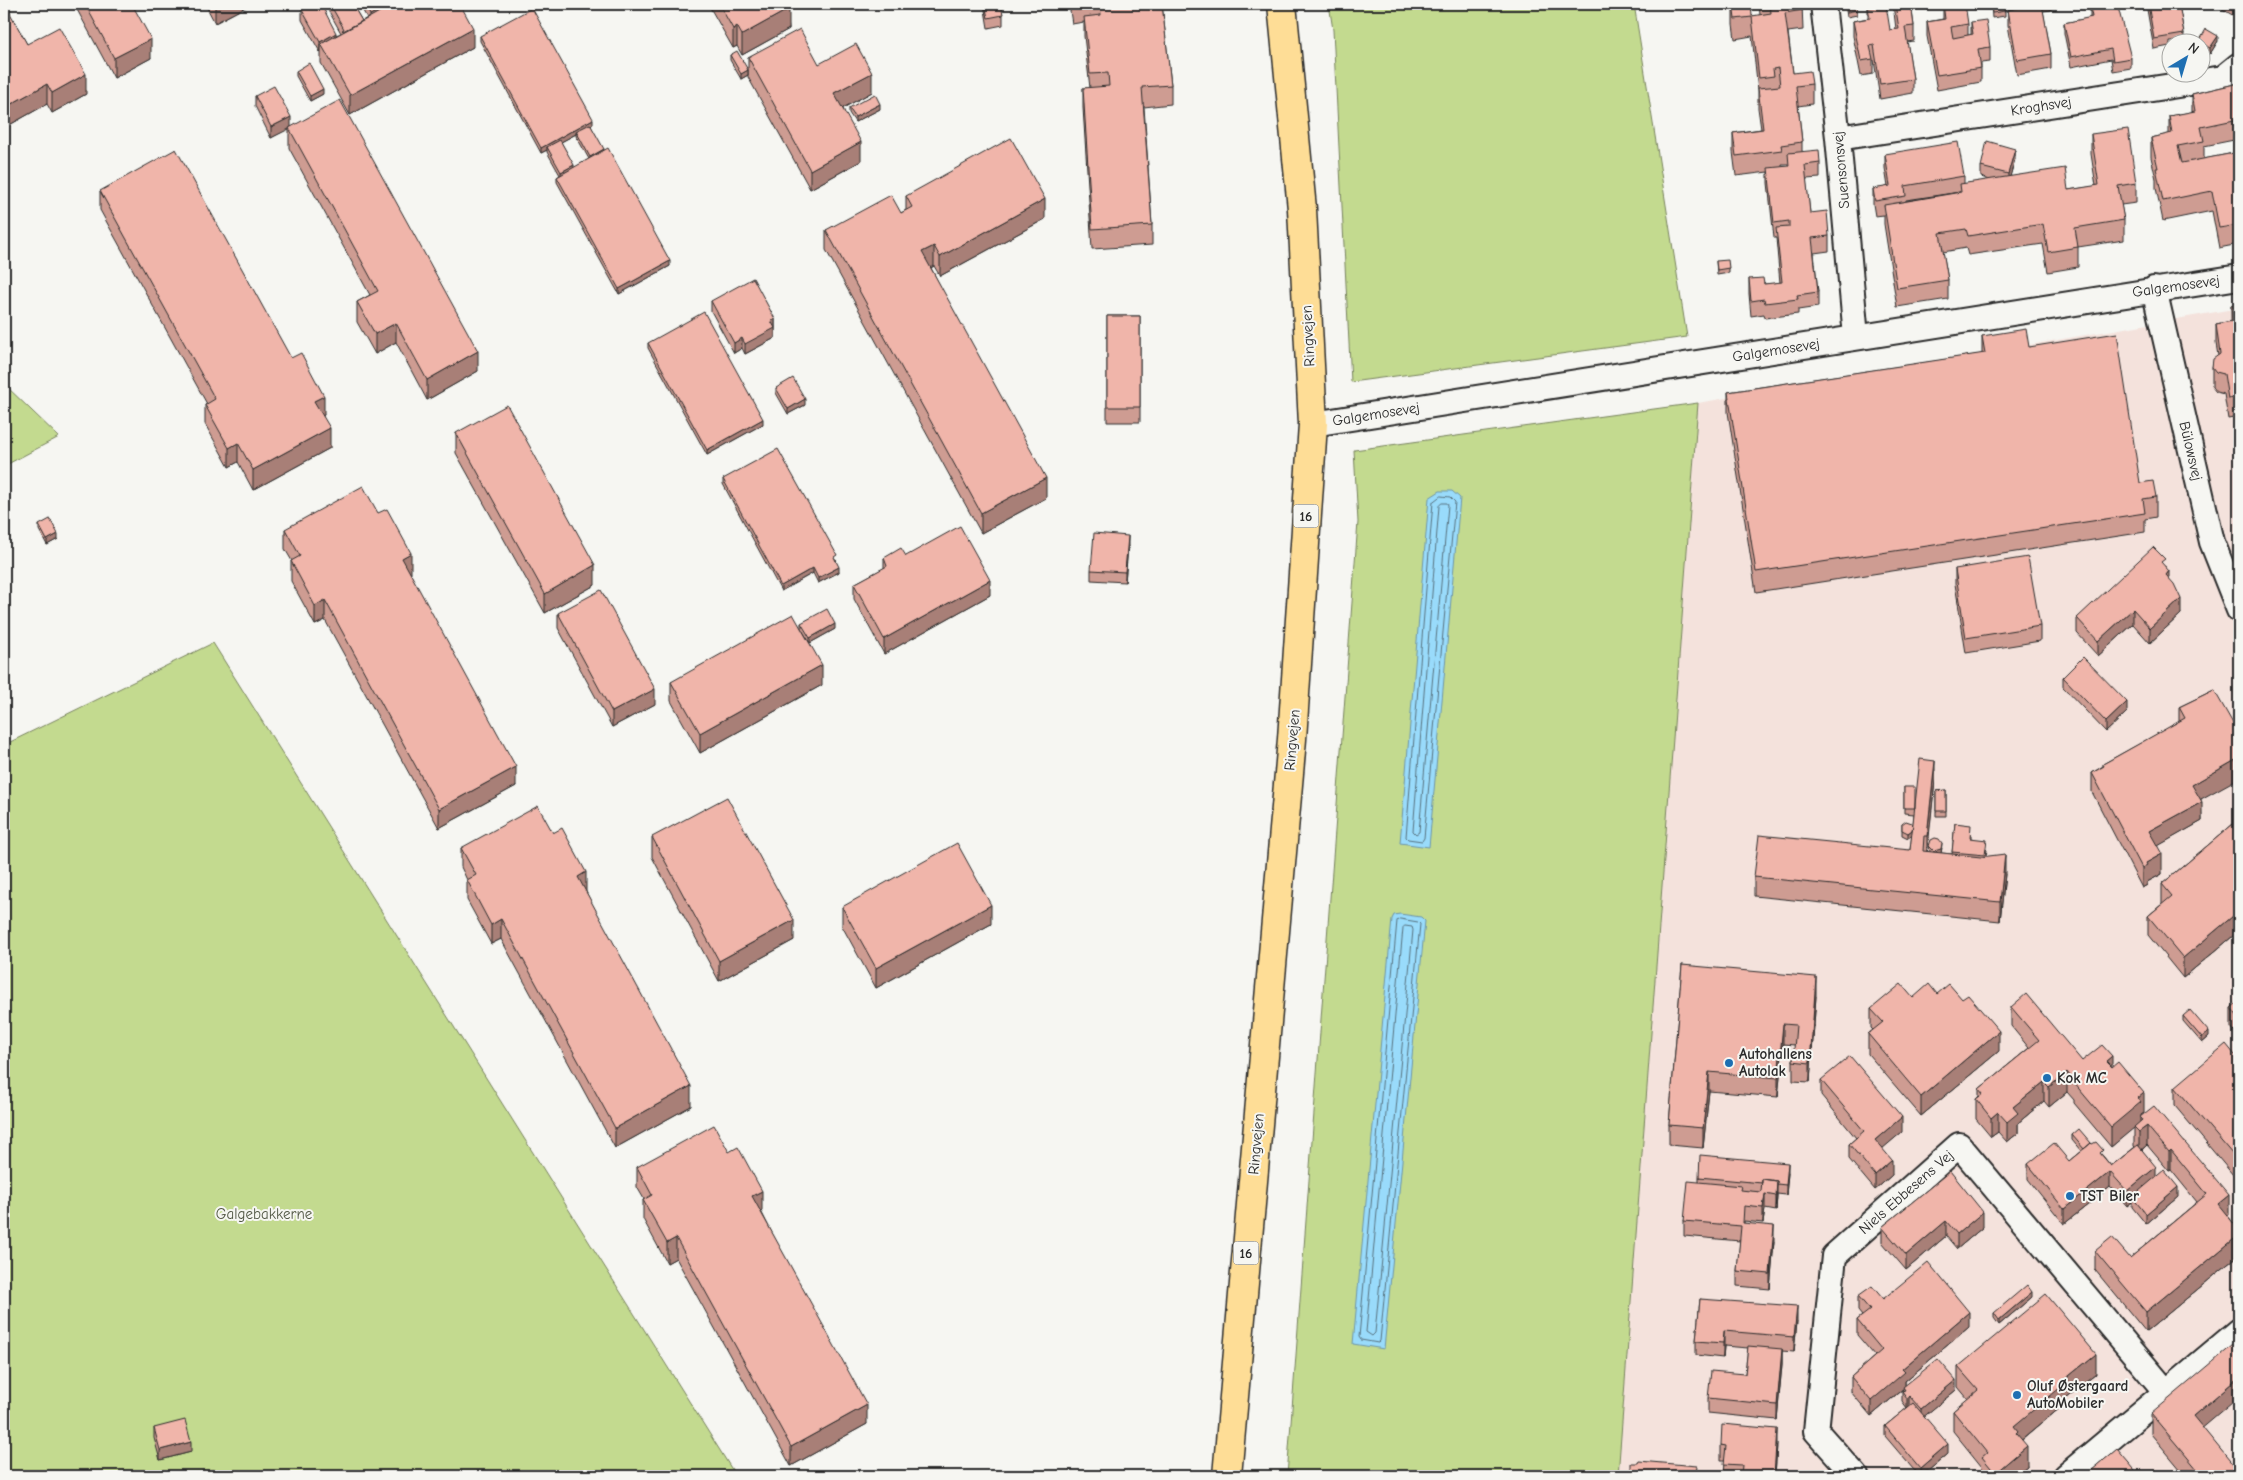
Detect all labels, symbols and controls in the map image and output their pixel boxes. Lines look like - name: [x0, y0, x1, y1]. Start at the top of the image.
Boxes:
- north arrow: [2160, 32, 2210, 82]
- text: N: [2185, 39, 2203, 58]
- street label: Kroghsvej: [2009, 92, 2073, 120]
- street label: Suensonsvej: [1829, 131, 1853, 209]
- street label: Galgemosevej: [2131, 271, 2221, 301]
- street label: Ringvejen: [1297, 305, 1319, 367]
- street label: Galgemosevej: [1731, 334, 1821, 366]
- street label: Galgemosevej: [1331, 398, 1421, 430]
- street label: Bülowsvej: [2175, 420, 2207, 482]
- road number: 16: [1294, 504, 1318, 528]
- street label: Ringvejen: [1280, 709, 1304, 771]
- place label: Autohallens Autolak: [1739, 1045, 1812, 1080]
- marker: Autohallens Autolak: [1723, 1057, 1735, 1069]
- place label: Kok MC: [2057, 1069, 2107, 1087]
- marker: Kok MC: [2041, 1072, 2053, 1084]
- street label: Ringvejen: [1244, 1113, 1268, 1175]
- street label: Niels Ebbesens Vej: [1855, 1146, 1957, 1238]
- place label: TST Biler: [2080, 1187, 2139, 1205]
- marker: TST Biler: [2064, 1190, 2076, 1202]
- park label: Galgebakkerne: [216, 1205, 313, 1223]
- road number: 16: [1234, 1242, 1258, 1264]
- place label: Oluf Østergaard AutoMobiler: [2027, 1377, 2128, 1412]
- marker: Oluf Østergaard AutoMobiler: [2011, 1389, 2023, 1401]

